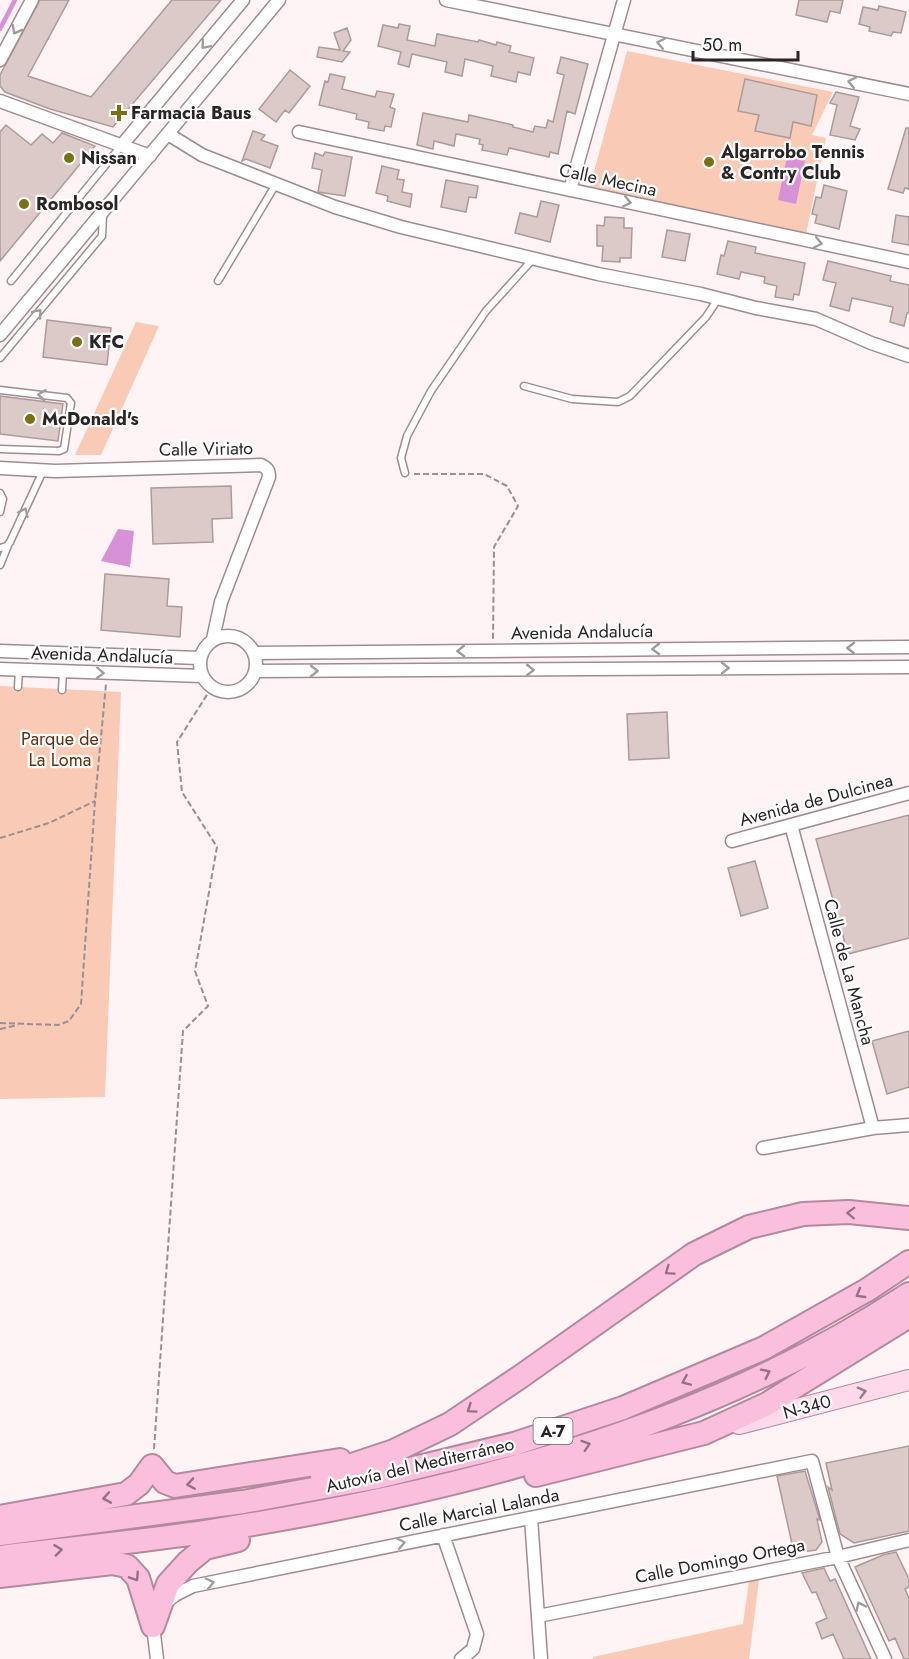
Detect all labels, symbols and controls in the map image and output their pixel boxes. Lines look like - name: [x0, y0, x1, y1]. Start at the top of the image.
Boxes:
- one-way arrow: [12, 24, 23, 34]
- scale bar: [693, 24, 798, 62]
- text: 50 m: [702, 32, 742, 58]
- one-way arrow: [656, 37, 666, 50]
- one-way arrow: [201, 38, 212, 49]
- one-way arrow: [847, 76, 857, 89]
- place label: Farmacia Baus: [131, 100, 251, 126]
- marker: Farmacia Baus: [112, 106, 126, 120]
- place label: Algarrobo Tennis & Contry Club: [720, 139, 865, 186]
- place label: Nissan: [81, 145, 137, 171]
- marker: Nissan: [62, 151, 76, 165]
- marker: Algarrobo Tennis & Contry Club: [702, 155, 716, 169]
- street label: Calle Mecina: [557, 157, 659, 203]
- place label: Rombosol: [36, 191, 118, 217]
- one-way arrow: [621, 195, 631, 208]
- marker: Rombosol: [17, 197, 31, 211]
- one-way arrow: [812, 236, 822, 249]
- one-way arrow: [30, 309, 41, 320]
- place label: KFC: [89, 329, 124, 355]
- marker: KFC: [70, 335, 84, 349]
- one-way arrow: [37, 389, 47, 402]
- place label: McDonald's: [42, 406, 139, 432]
- marker: McDonald's: [23, 412, 37, 426]
- street label: Calle Viriato: [159, 435, 253, 463]
- one-way arrow: [17, 507, 29, 518]
- street label: Avenida Andalucía: [511, 618, 653, 646]
- street label: Avenida Andalucía: [31, 640, 173, 670]
- one-way arrow: [846, 642, 855, 654]
- one-way arrow: [651, 643, 660, 655]
- one-way arrow: [456, 645, 465, 657]
- one-way arrow: [720, 662, 729, 674]
- one-way arrow: [525, 664, 534, 676]
- one-way arrow: [309, 665, 318, 677]
- one-way arrow: [96, 666, 105, 679]
- park label: Parque de La Loma: [21, 726, 99, 773]
- street label: Avenida de Dulcinea: [736, 767, 896, 833]
- street label: Calle de La Mancha: [817, 896, 881, 1048]
- one-way arrow: [846, 1206, 855, 1219]
- one-way arrow: [665, 1264, 676, 1275]
- one-way arrow: [856, 1287, 866, 1298]
- one-way arrow: [760, 1368, 771, 1380]
- one-way arrow: [681, 1374, 692, 1386]
- one-way arrow: [857, 1387, 867, 1400]
- street label: N-340: [780, 1388, 834, 1426]
- one-way arrow: [467, 1402, 478, 1413]
- road number: A-7: [534, 1418, 572, 1444]
- street label: Autovía del Mediterráneo: [323, 1431, 517, 1499]
- one-way arrow: [580, 1440, 591, 1452]
- one-way arrow: [186, 1477, 196, 1490]
- street label: Calle Marcial Lalanda: [397, 1482, 561, 1538]
- one-way arrow: [102, 1491, 112, 1504]
- street label: Calle Domingo Ortega: [633, 1532, 807, 1590]
- one-way arrow: [395, 1537, 405, 1550]
- one-way arrow: [54, 1544, 63, 1557]
- one-way arrow: [128, 1571, 139, 1582]
- one-way arrow: [204, 1577, 214, 1590]
- one-way arrow: [856, 1601, 868, 1612]

